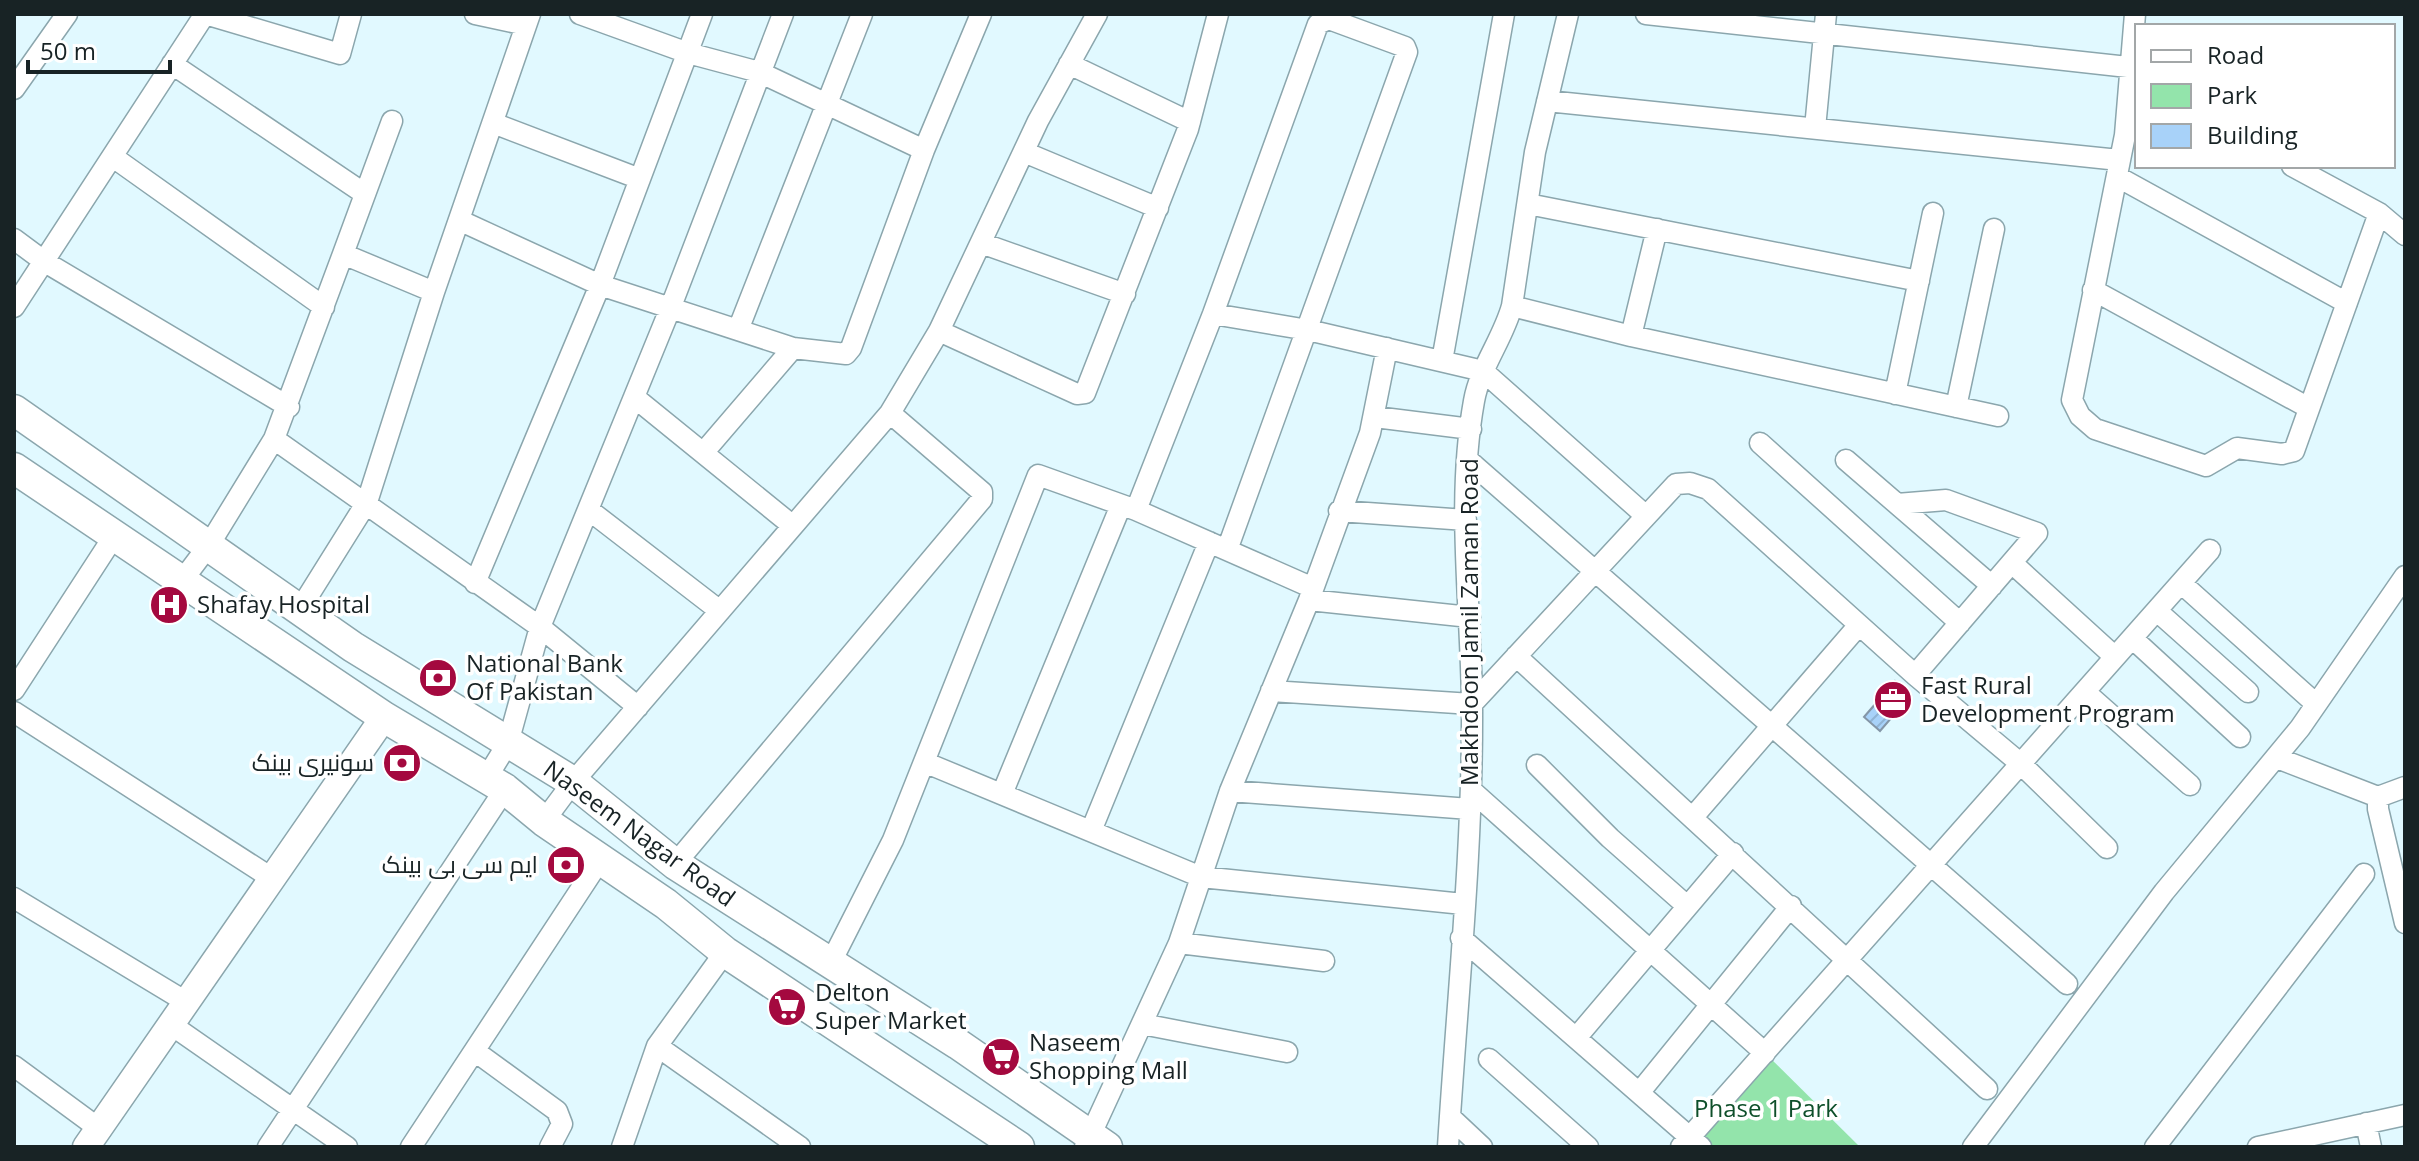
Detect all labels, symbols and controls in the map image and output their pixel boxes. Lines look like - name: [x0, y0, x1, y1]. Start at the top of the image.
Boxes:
- scale bar: [28, 24, 170, 74]
- legend: [2135, 24, 2395, 168]
- text: 50 m: [40, 34, 96, 67]
- text: Road: [2207, 38, 2264, 71]
- text: Park: [2207, 78, 2258, 111]
- text: Building: [2207, 118, 2298, 151]
- street label: Makhdoon Jamil Zaman Road: [1452, 458, 1485, 786]
- hospital icon: Shafay Hospital: [148, 584, 190, 626]
- place label: Shafay Hospital: [197, 587, 370, 620]
- place label: National Bank Of Pakistan: [466, 646, 623, 707]
- bank icon: National Bank Of Pakistan: [417, 657, 459, 699]
- place label: Fast Rural Development Program: [1921, 668, 2175, 729]
- office icon: Fast Rural Development Program: [1872, 679, 1914, 721]
- bank icon: سونیری بینک: [381, 742, 423, 784]
- place label: سونیری بینک: [252, 745, 374, 778]
- street label: Naseem Nagar Road: [537, 752, 742, 914]
- bank icon: ایم سی بی بینک: [545, 844, 587, 886]
- place label: ایم سی بی بینک: [382, 847, 538, 881]
- place label: Delton Super Market: [815, 975, 966, 1036]
- supermarket icon: Delton Super Market: [766, 986, 808, 1028]
- place label: Naseem Shopping Mall: [1029, 1025, 1188, 1086]
- supermarket icon: Naseem Shopping Mall: [980, 1036, 1022, 1078]
- park label: Phase 1 Park: [1694, 1091, 1838, 1124]

